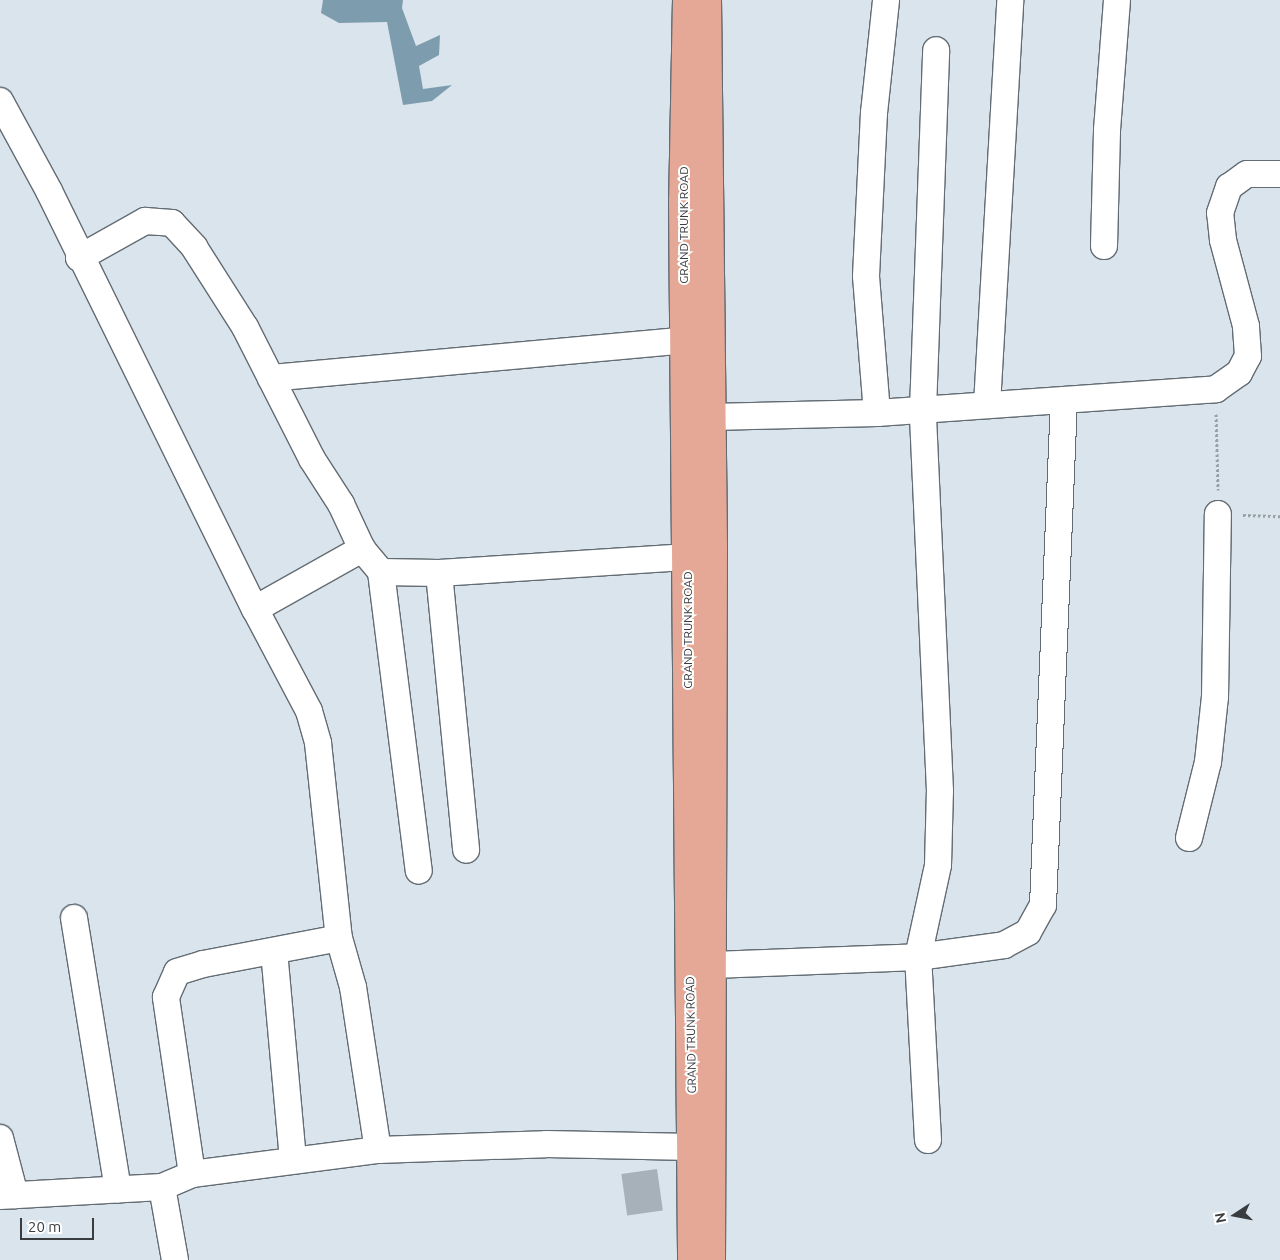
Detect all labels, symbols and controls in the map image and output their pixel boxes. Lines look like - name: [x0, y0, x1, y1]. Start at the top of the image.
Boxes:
- street label: GRAND TRUNK ROAD: [677, 166, 691, 284]
- street label: GRAND TRUNK ROAD: [681, 571, 695, 689]
- street label: GRAND TRUNK ROAD: [683, 976, 699, 1094]
- north arrow: [1210, 1190, 1260, 1240]
- scale bar: [22, 1208, 96, 1240]
- text: N: [1211, 1211, 1229, 1225]
- text: 20 m: [28, 1218, 61, 1235]

